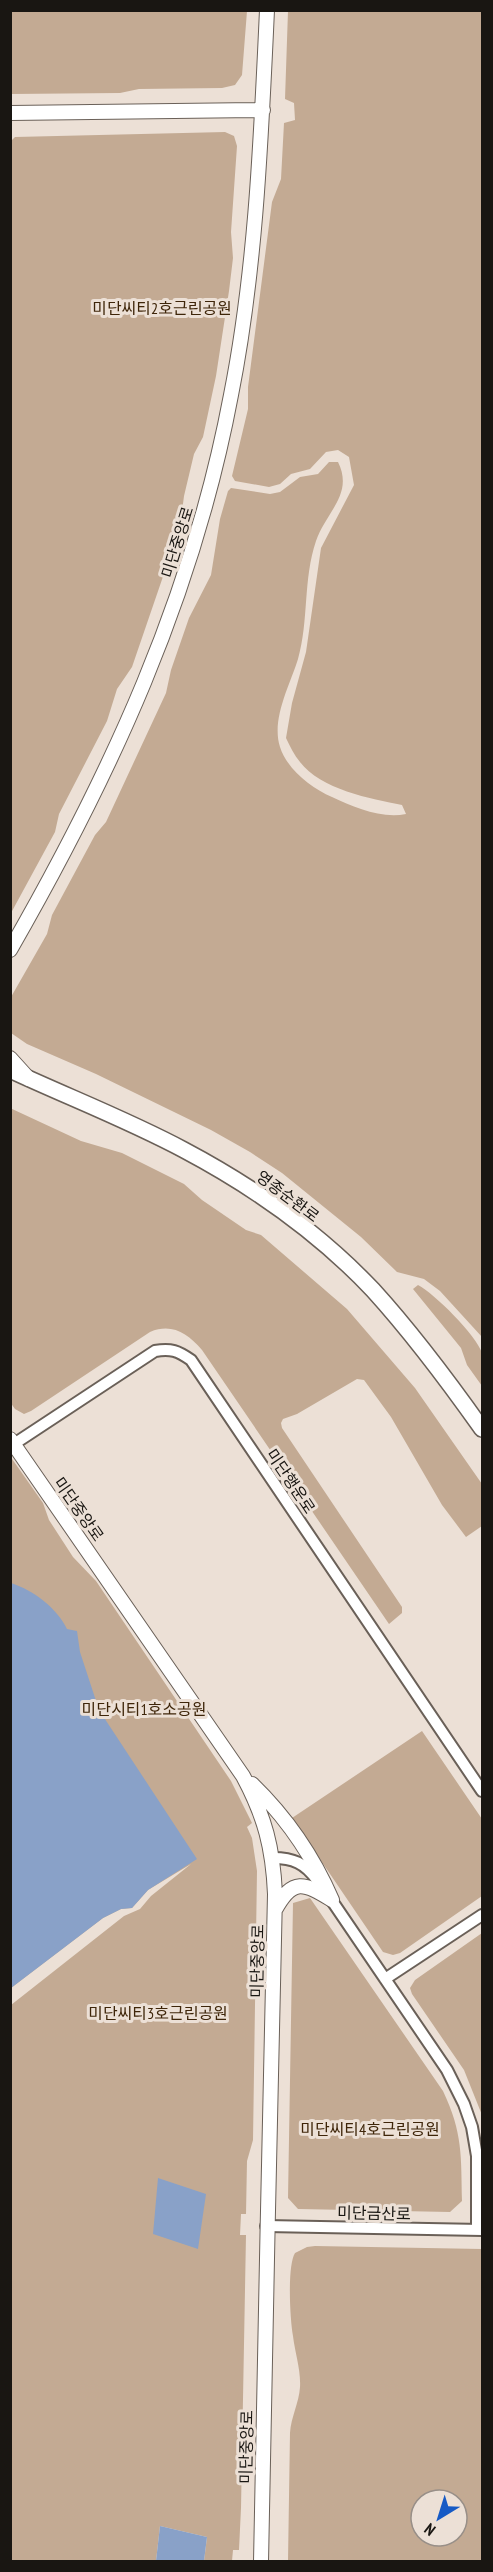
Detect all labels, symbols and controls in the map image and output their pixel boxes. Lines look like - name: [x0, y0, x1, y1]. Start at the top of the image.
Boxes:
- park label: 미단씨티2호근린공원: [92, 298, 232, 318]
- street label: 미단중앙로: [157, 504, 197, 580]
- street label: 영종순환로: [253, 1166, 324, 1226]
- street label: 미단행운로: [262, 1445, 320, 1517]
- street label: 미단중앙로: [50, 1473, 108, 1545]
- park label: 미단시티1호소공원: [82, 1699, 206, 1719]
- street label: 미단중앙로: [246, 1924, 268, 1998]
- park label: 미단씨티3호근린공원: [88, 2003, 228, 2023]
- park label: 미단씨티4호근린공원: [300, 2119, 440, 2139]
- street label: 미단금산로: [337, 2202, 411, 2224]
- street label: 미단중앙로: [235, 2410, 257, 2484]
- north arrow: [409, 2488, 469, 2548]
- text: N: [420, 2519, 439, 2540]

